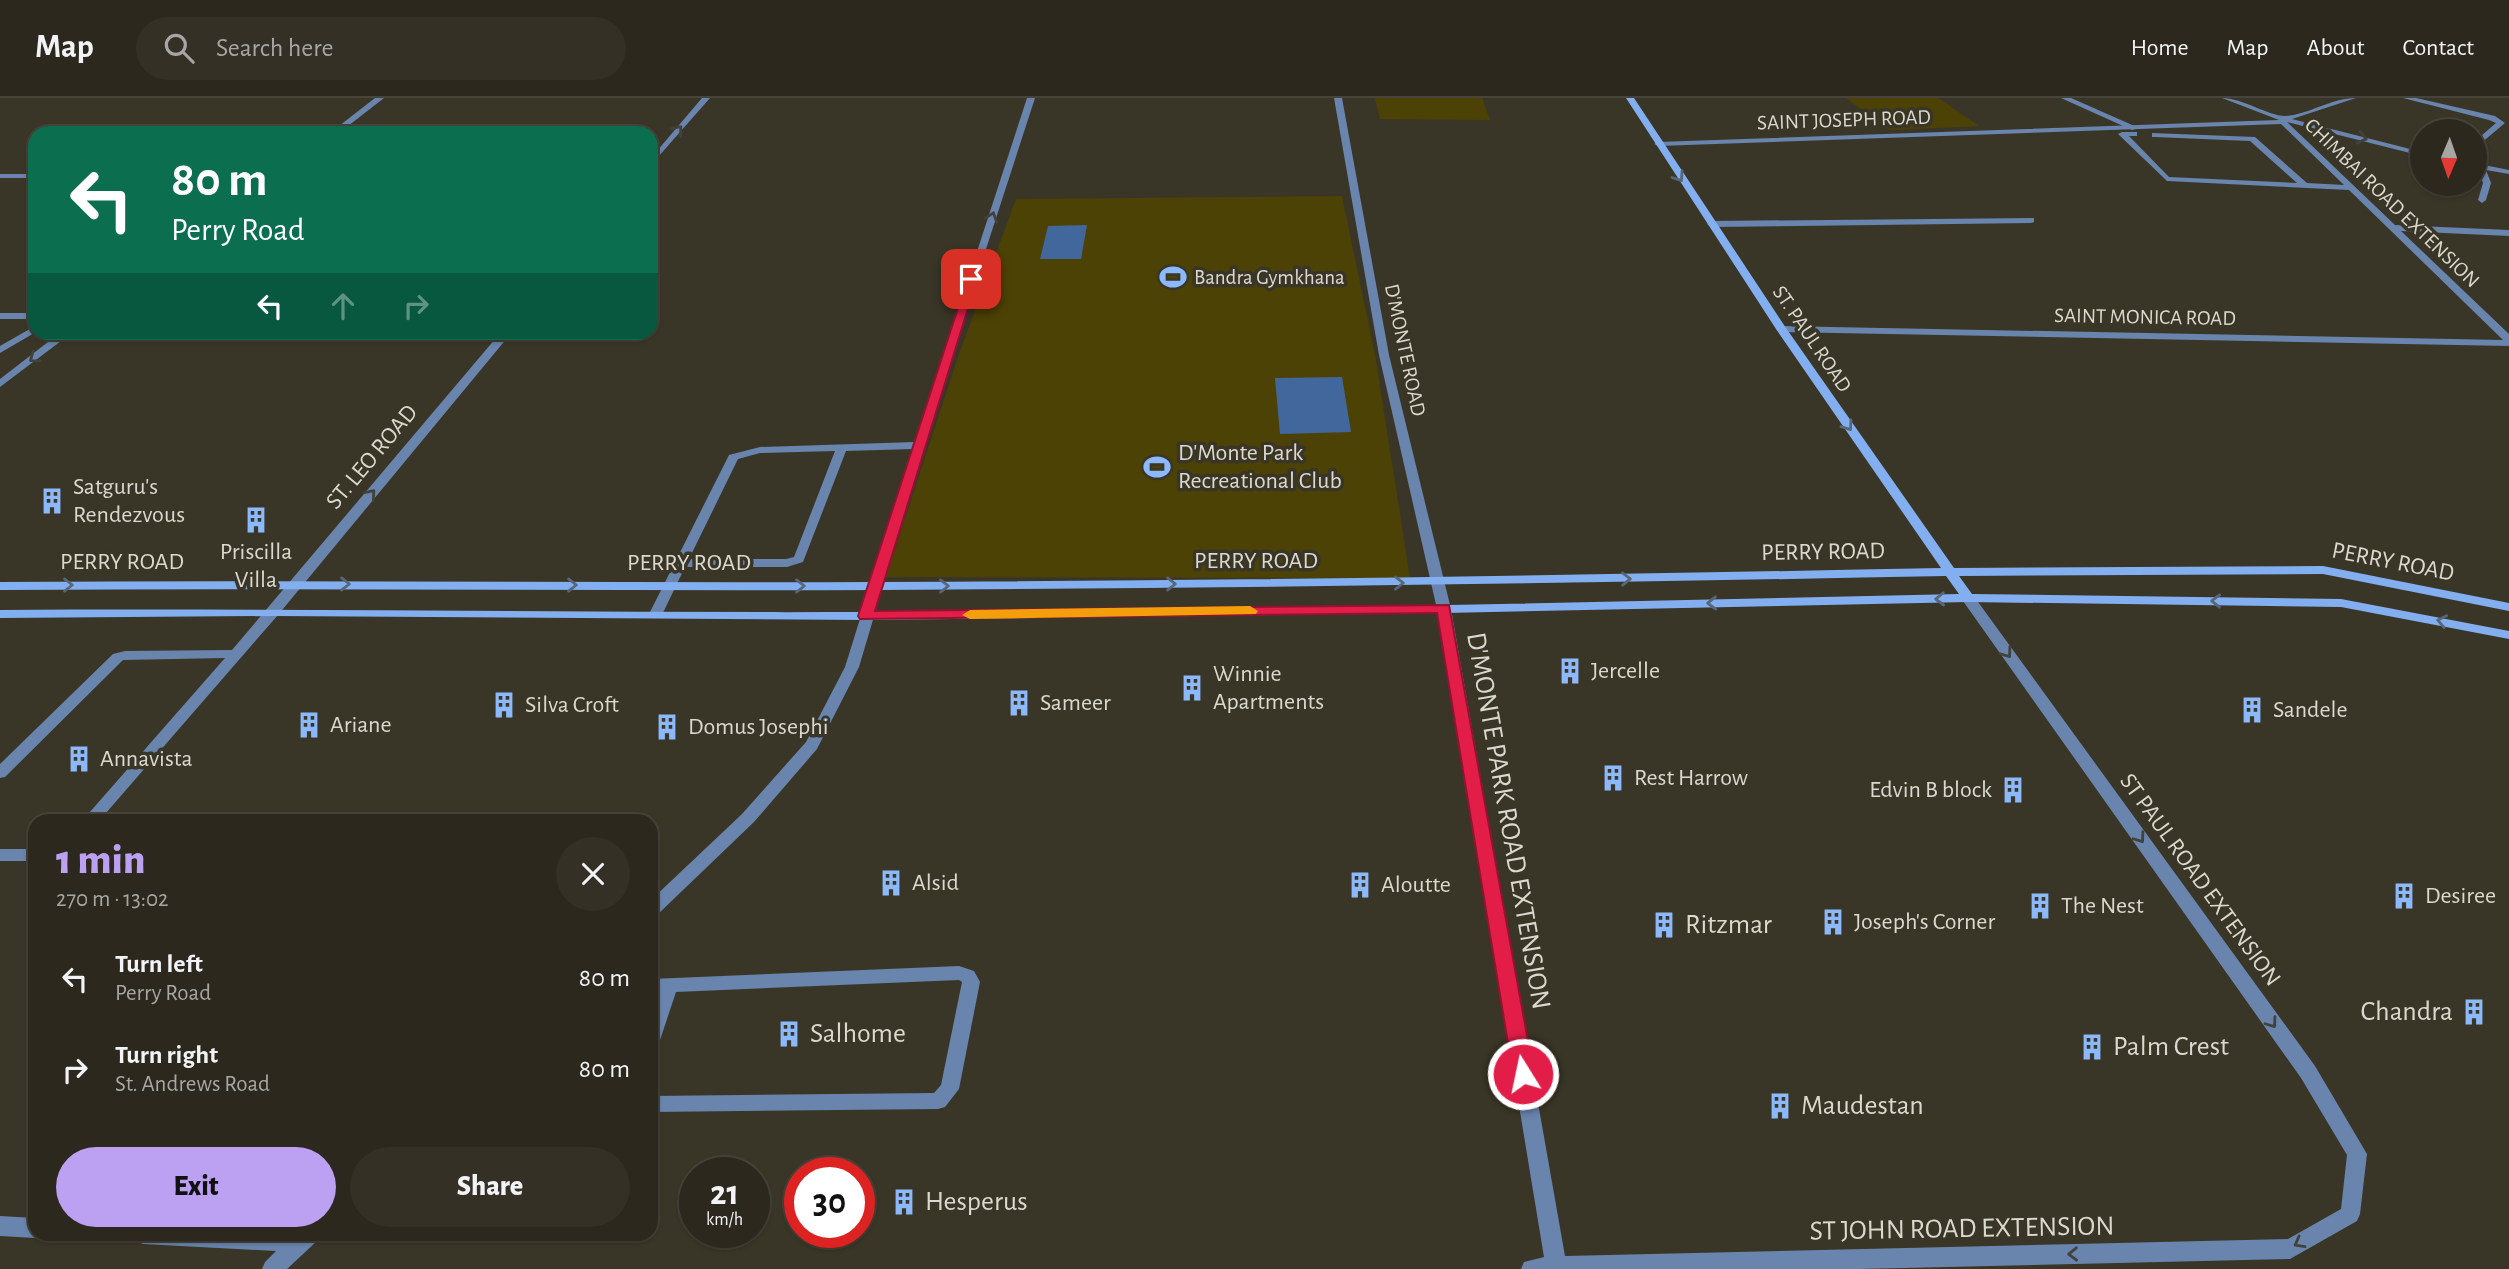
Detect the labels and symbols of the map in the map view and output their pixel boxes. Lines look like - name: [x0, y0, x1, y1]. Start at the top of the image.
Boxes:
- street label: SAINT JOSEPH ROAD: [1757, 106, 1931, 134]
- street label: CHIMBAI ROAD EXTENSION: [2301, 114, 2483, 292]
- north arrow: [2410, 119, 2487, 196]
- one-way arrow: [670, 126, 682, 139]
- one-way arrow: [2355, 130, 2367, 145]
- one-way arrow: [1671, 169, 1684, 182]
- one-way arrow: [984, 212, 998, 224]
- pin: [941, 249, 1001, 309]
- sports icon: Bandra Gymkhana: [1158, 262, 1188, 292]
- place label: Bandra Gymkhana: [1194, 267, 1345, 288]
- street label: D'MONTE ROAD: [1381, 282, 1429, 418]
- street label: ST. PAUL ROAD: [1769, 282, 1855, 396]
- street label: SAINT MONICA ROAD: [2054, 305, 2236, 329]
- one-way arrow: [30, 350, 42, 363]
- street label: ST. LEO ROAD: [322, 400, 422, 514]
- one-way arrow: [1840, 418, 1852, 431]
- place label: D'Monte Park Recreational Club: [1178, 441, 1342, 493]
- sports icon: D'Monte Park Recreational Club: [1142, 452, 1172, 482]
- place label: Satguru's Rendezvous: [73, 475, 185, 527]
- building icon: Satguru's Rendezvous: [37, 486, 67, 516]
- one-way arrow: [363, 489, 375, 502]
- building icon: Priscilla Villa: [241, 505, 271, 535]
- street label: PERRY ROAD: [2330, 538, 2456, 586]
- street label: PERRY ROAD: [1761, 539, 1885, 565]
- place label: Priscilla Villa: [220, 540, 292, 592]
- street label: PERRY ROAD: [1194, 549, 1318, 573]
- street label: PERRY ROAD: [60, 550, 184, 574]
- street label: PERRY ROAD: [627, 551, 751, 575]
- one-way arrow: [1621, 571, 1632, 586]
- one-way arrow: [1394, 575, 1404, 591]
- one-way arrow: [340, 576, 350, 592]
- one-way arrow: [1166, 576, 1177, 592]
- one-way arrow: [63, 577, 74, 593]
- one-way arrow: [567, 577, 578, 593]
- one-way arrow: [795, 578, 805, 594]
- one-way arrow: [939, 578, 949, 594]
- one-way arrow: [1934, 591, 1945, 606]
- one-way arrow: [2210, 594, 2221, 609]
- one-way arrow: [1707, 596, 1718, 611]
- one-way arrow: [2436, 615, 2448, 630]
- street label: D'MONTE PARK ROAD EXTENSION: [1461, 630, 1555, 1012]
- one-way arrow: [1999, 645, 2011, 658]
- building icon: Jercelle: [1555, 656, 1585, 686]
- place label: Jercelle: [1591, 659, 1660, 683]
- place label: Winnie Apartments: [1213, 662, 1324, 714]
- building icon: Winnie Apartments: [1177, 673, 1207, 703]
- building icon: Sameer: [1004, 688, 1034, 718]
- building icon: Silva Croft: [489, 690, 519, 720]
- place label: Sameer: [1040, 691, 1111, 715]
- place label: Silva Croft: [525, 693, 619, 717]
- building icon: Sandele: [2237, 695, 2267, 725]
- place label: Sandele: [2273, 698, 2348, 722]
- building icon: Ariane: [294, 710, 324, 740]
- building icon: Domus Josephi: [652, 712, 682, 742]
- place label: Ariane: [330, 713, 392, 737]
- place label: Domus Josephi: [688, 715, 829, 739]
- building icon: Annavista: [64, 744, 94, 774]
- place label: Annavista: [100, 747, 193, 771]
- building icon: Rest Harrow: [1598, 763, 1628, 793]
- place label: Rest Harrow: [1634, 766, 1748, 790]
- street label: ST PAUL ROAD EXTENSION: [2115, 769, 2285, 991]
- building icon: Edvin B block: [1998, 775, 2028, 805]
- place label: Edvin B block: [1869, 778, 1992, 802]
- one-way arrow: [2132, 830, 2144, 843]
- building icon: Alsid: [876, 868, 906, 898]
- building icon: Aloutte: [1345, 870, 1375, 900]
- place label: Alsid: [912, 871, 959, 895]
- place label: Aloutte: [1381, 873, 1451, 897]
- building icon: Desiree: [2389, 881, 2419, 911]
- place label: Desiree: [2425, 884, 2496, 908]
- building icon: The Nest: [2025, 891, 2055, 921]
- place label: The Nest: [2061, 894, 2144, 918]
- building icon: Joseph's Corner: [1818, 907, 1848, 937]
- building icon: Ritzmar: [1649, 910, 1679, 940]
- place label: Joseph's Corner: [1854, 910, 1995, 934]
- place label: Ritzmar: [1685, 911, 1772, 939]
- building icon: Chandra: [2459, 997, 2489, 1027]
- place label: Chandra: [2361, 998, 2453, 1026]
- one-way arrow: [2264, 1015, 2277, 1028]
- building icon: Salhome: [774, 1019, 804, 1049]
- place label: Salhome: [810, 1020, 906, 1048]
- building icon: Palm Crest: [2077, 1032, 2107, 1062]
- place label: Palm Crest: [2113, 1033, 2229, 1061]
- position arrow: [1486, 1037, 1560, 1111]
- building icon: Maudestan: [1765, 1091, 1795, 1121]
- place label: Maudestan: [1801, 1092, 1924, 1120]
- speed limit sign: 30: [784, 1157, 875, 1248]
- building icon: Hesperus: [889, 1187, 919, 1217]
- place label: Hesperus: [925, 1188, 1028, 1216]
- street label: ST JOHN ROAD EXTENSION: [1809, 1212, 2115, 1246]
- one-way arrow: [2294, 1235, 2307, 1248]
- one-way arrow: [2068, 1246, 2078, 1262]

